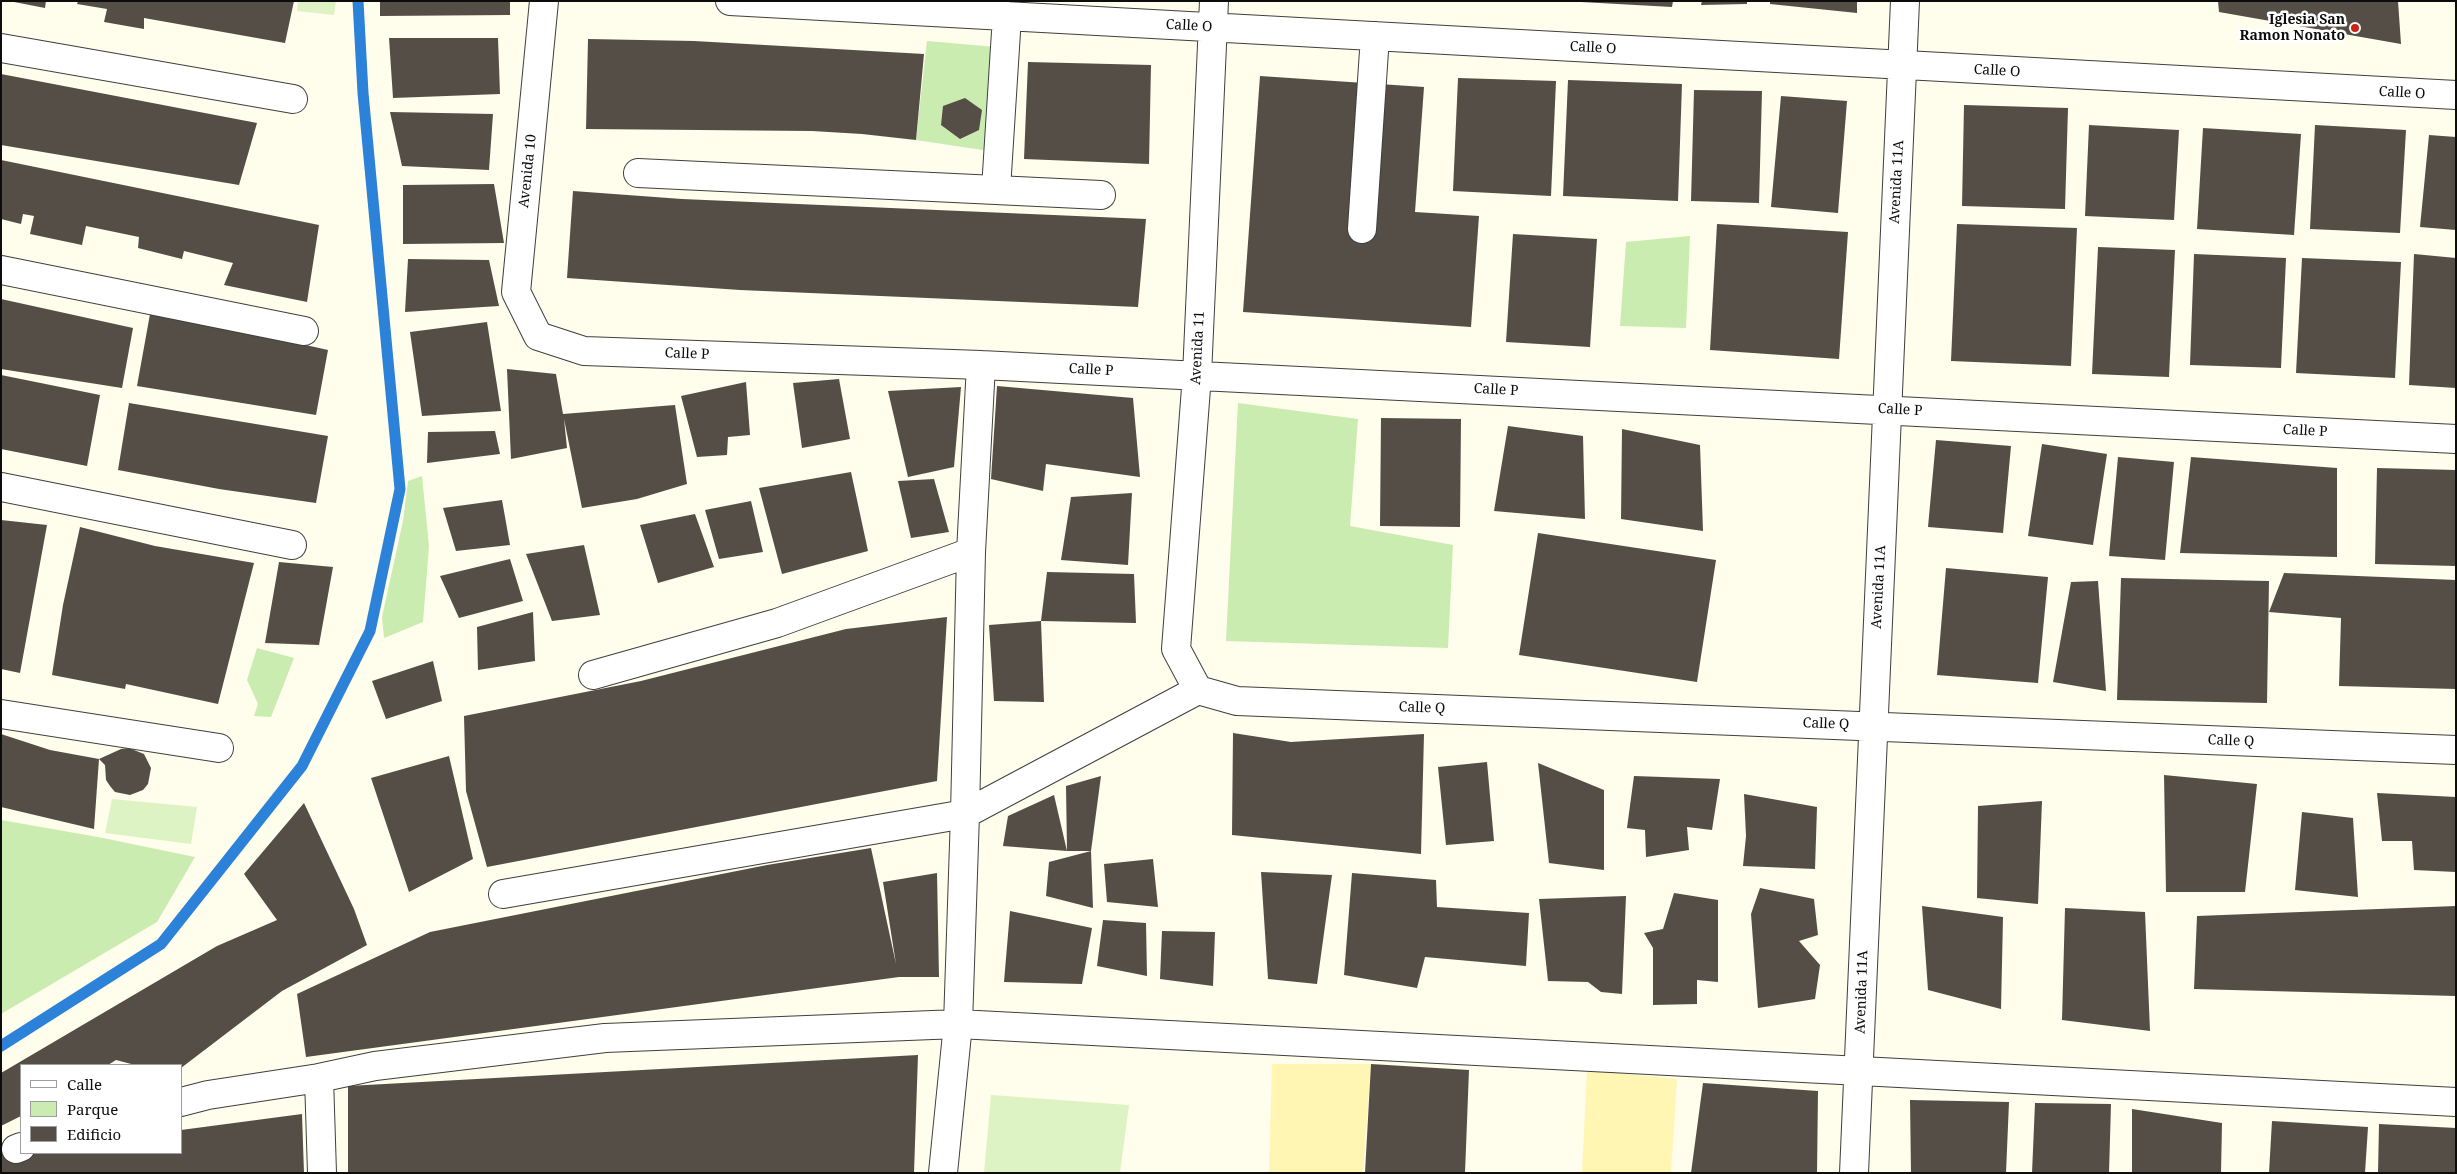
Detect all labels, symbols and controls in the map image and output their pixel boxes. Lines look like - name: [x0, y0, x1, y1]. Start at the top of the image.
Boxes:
- place label: Iglesia San Ramon Nonato: [2240, 12, 2345, 44]
- street label: Calle O: [1165, 16, 1213, 36]
- marker: Iglesia San Ramon Nonato: [2349, 22, 2361, 34]
- street label: Calle O: [1569, 38, 1617, 58]
- street label: Calle O: [1973, 61, 2021, 81]
- street label: Calle O: [2378, 83, 2426, 103]
- street label: Avenida 10: [516, 133, 540, 209]
- street label: Avenida 11A: [1886, 140, 1908, 224]
- street label: Avenida 11: [1188, 311, 1208, 385]
- street label: Calle P: [664, 345, 710, 363]
- street label: Calle P: [1068, 360, 1114, 380]
- street label: Calle P: [1473, 380, 1519, 400]
- street label: Calle P: [1877, 400, 1923, 420]
- street label: Calle P: [2282, 421, 2328, 441]
- street label: Avenida 11A: [1868, 545, 1890, 629]
- street label: Calle Q: [1398, 699, 1446, 717]
- street label: Calle Q: [1802, 715, 1850, 733]
- street label: Calle Q: [2207, 732, 2255, 750]
- street label: Avenida 11A: [1852, 950, 1872, 1034]
- legend: [20, 1064, 182, 1154]
- text: Calle: [67, 1074, 102, 1094]
- text: Parque: [67, 1099, 118, 1119]
- text: Edificio: [67, 1124, 121, 1144]

